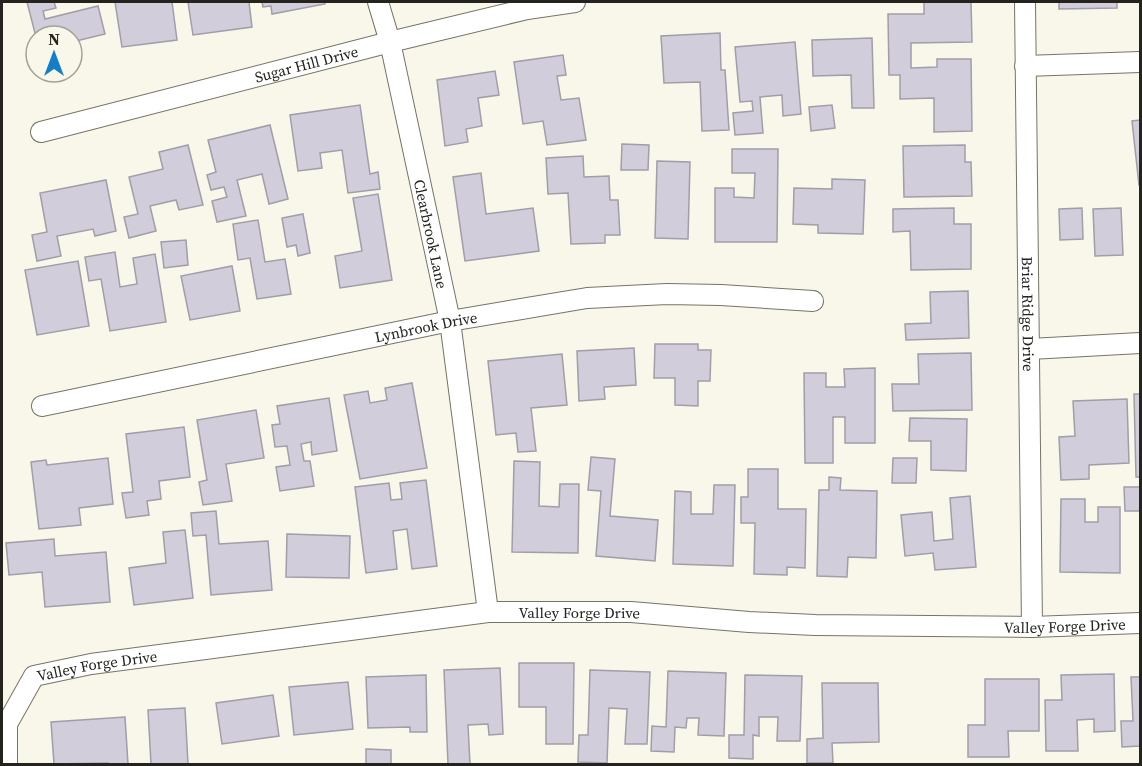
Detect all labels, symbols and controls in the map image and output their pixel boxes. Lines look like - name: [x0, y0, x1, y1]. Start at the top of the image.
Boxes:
- north arrow: [24, 24, 84, 84]
- text: N: [48, 28, 60, 50]
- street label: Sugar Hill Drive: [252, 40, 361, 87]
- street label: Clearbrook Lane: [409, 177, 453, 291]
- street label: Briar Ridge Drive: [1017, 256, 1040, 372]
- street label: Lynbrook Drive: [373, 306, 479, 347]
- street label: Valley Forge Drive: [518, 602, 641, 623]
- street label: Valley Forge Drive: [1004, 613, 1126, 638]
- street label: Valley Forge Drive: [35, 645, 159, 686]

